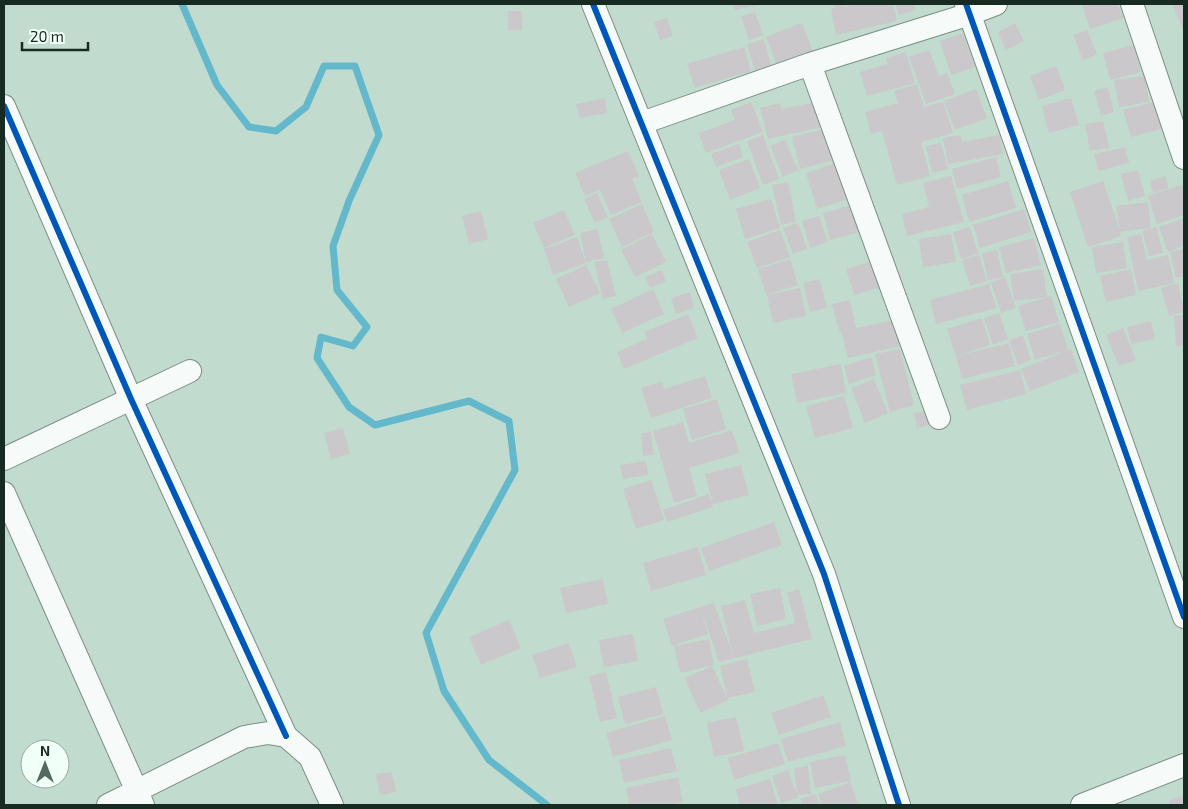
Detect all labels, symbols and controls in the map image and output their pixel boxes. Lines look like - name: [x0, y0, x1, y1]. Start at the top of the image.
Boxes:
- scale bar: [22, 20, 89, 52]
- text: 20 m: [30, 27, 64, 45]
- north arrow: [20, 739, 70, 789]
- text: N: [40, 742, 50, 759]

